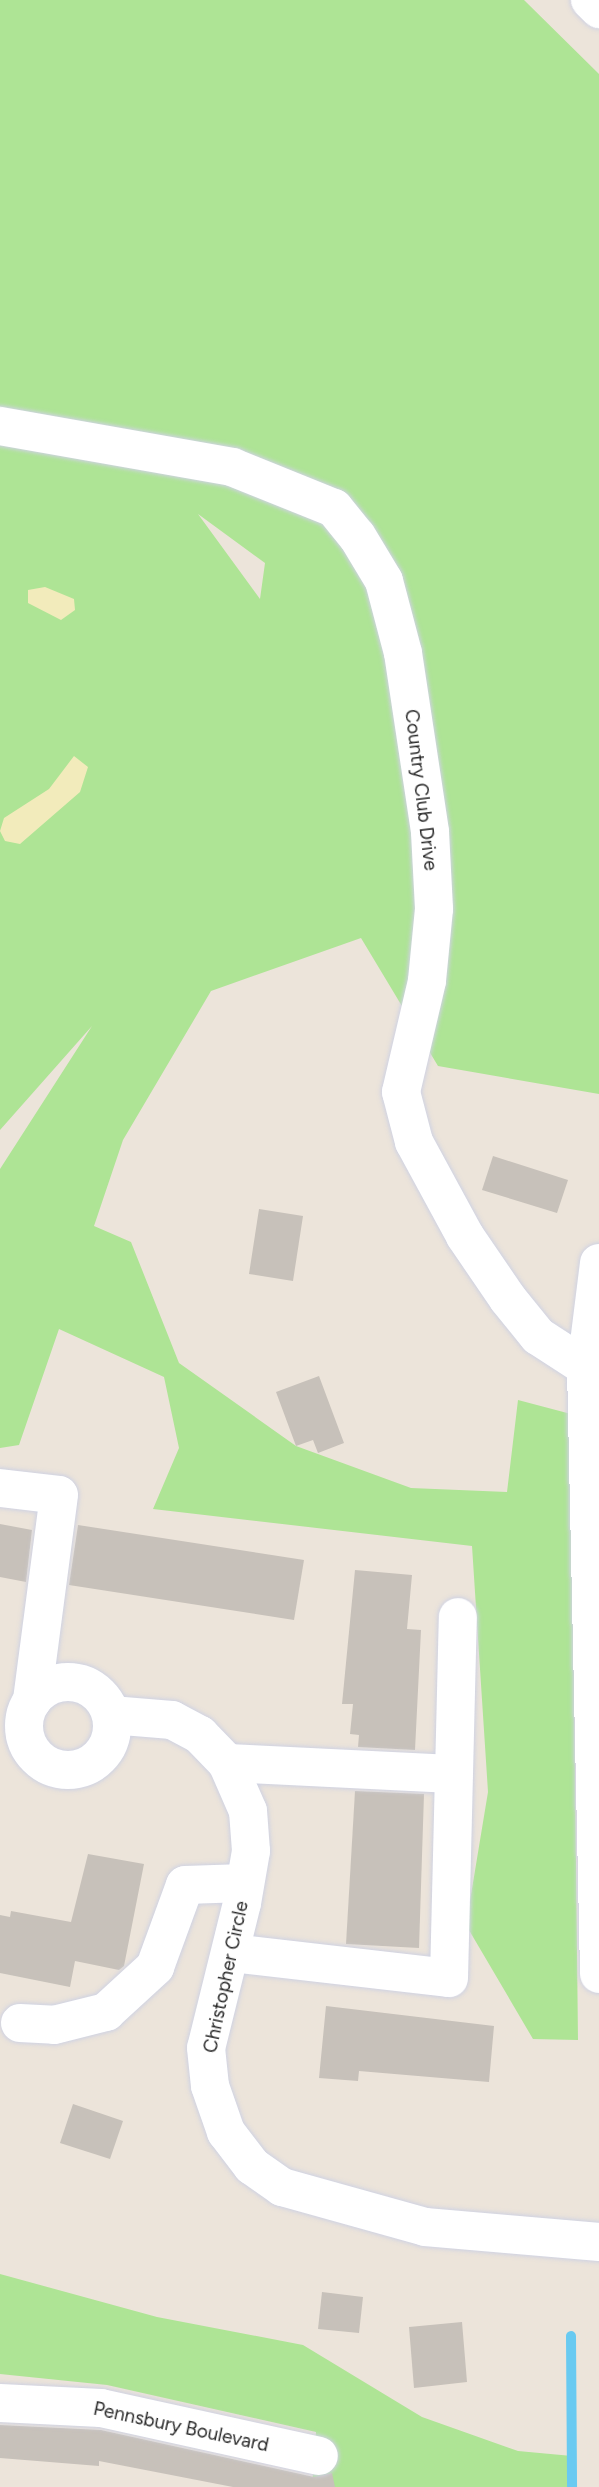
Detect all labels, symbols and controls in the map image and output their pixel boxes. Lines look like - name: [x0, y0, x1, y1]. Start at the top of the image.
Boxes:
- street label: Country Club Drive: [400, 708, 442, 872]
- street label: Christopher Circle: [199, 1899, 253, 2055]
- street label: Pennsbury Boulevard: [91, 2397, 271, 2457]

